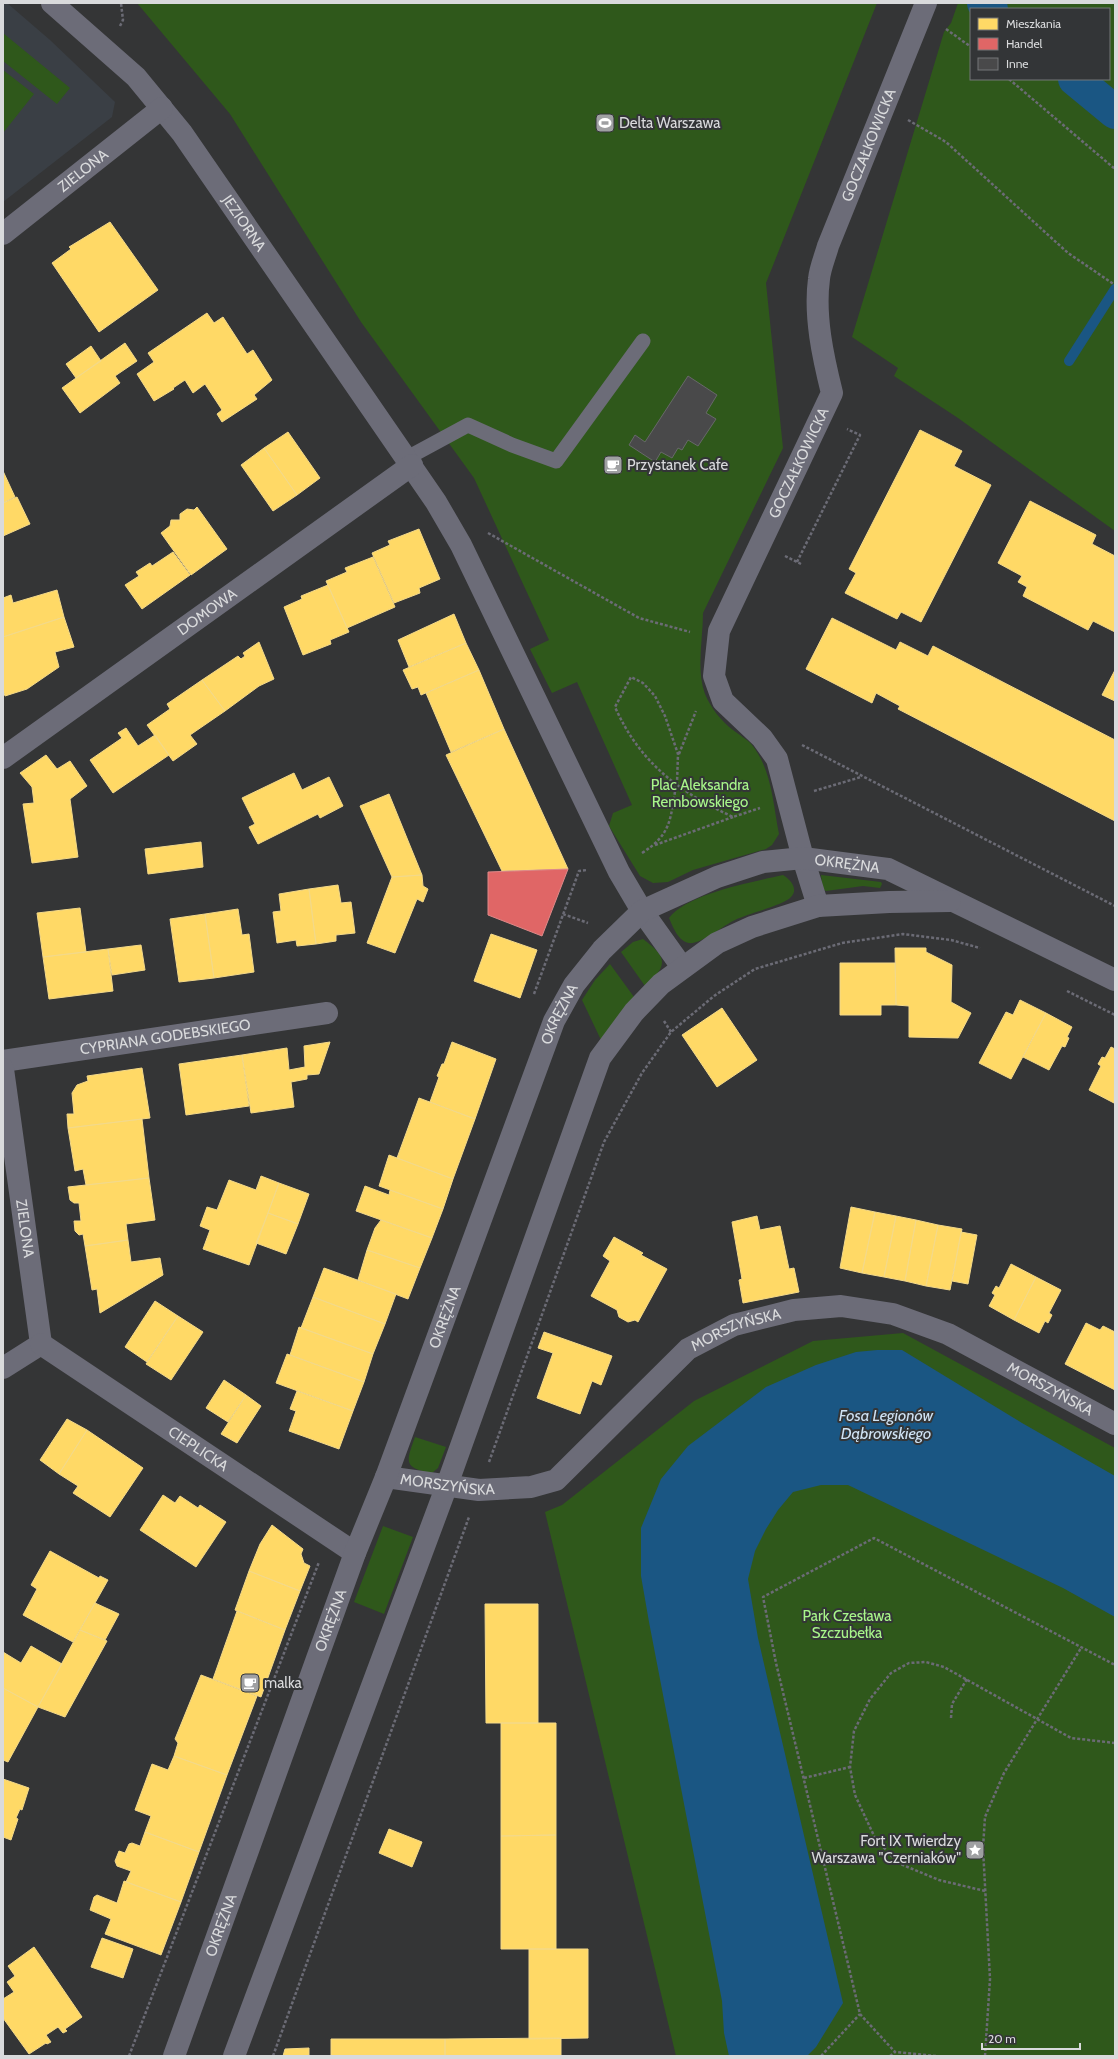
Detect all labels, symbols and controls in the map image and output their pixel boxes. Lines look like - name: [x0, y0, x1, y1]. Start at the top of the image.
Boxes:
- legend: [970, 8, 1110, 80]
- text: Mieszkania: [1006, 16, 1061, 31]
- text: Handel: [1006, 36, 1043, 51]
- text: Inne: [1006, 56, 1029, 71]
- street label: GOCZAŁKOWICKA: [838, 85, 900, 204]
- sports icon: Delta Warszawa: [594, 112, 616, 134]
- place label: Delta Warszawa: [619, 114, 721, 132]
- street label: ZIELONA: [54, 145, 112, 196]
- street label: JEZIORNA: [218, 191, 270, 256]
- street label: GOCZAŁKOWICKA: [765, 404, 833, 521]
- cafe icon: Przystanek Cafe: [602, 454, 624, 476]
- place label: Przystanek Cafe: [627, 456, 729, 474]
- street label: DOMOWA: [174, 584, 241, 639]
- park label: Plac Aleksandra Rembowskiego: [651, 776, 750, 811]
- street label: OKRĘŻNA: [814, 851, 882, 877]
- street label: OKRĘŻNA: [537, 980, 582, 1047]
- street label: CYPRIANA GODEBSKIEGO: [79, 1015, 252, 1058]
- street label: ZIELONA: [12, 1198, 38, 1260]
- street label: OKRĘŻNA: [425, 1283, 465, 1351]
- street label: MORSZYŃSKA: [688, 1304, 783, 1355]
- street label: MORSZYŃSKA: [1004, 1359, 1097, 1420]
- water label: Fosa Legionów Dąbrowskiego: [839, 1406, 934, 1443]
- street label: CIEPLICKA: [165, 1422, 232, 1476]
- street label: MORSZYŃSKA: [399, 1470, 496, 1499]
- street label: OKRĘŻNA: [311, 1586, 351, 1654]
- park label: Park Czesława Szczubełka: [803, 1607, 892, 1642]
- cafe icon: malka: [239, 1672, 261, 1694]
- place label: malka: [264, 1674, 303, 1692]
- place label: Fort IX Twierdzy Warszawa "Czerniaków": [811, 1832, 961, 1867]
- place icon: Fort IX Twierdzy Warszawa "Czerniaków": [964, 1839, 986, 1861]
- street label: OKRĘŻNA: [202, 1891, 241, 1959]
- scale bar: [982, 2025, 1080, 2051]
- text: 20 m: [988, 2031, 1016, 2046]

